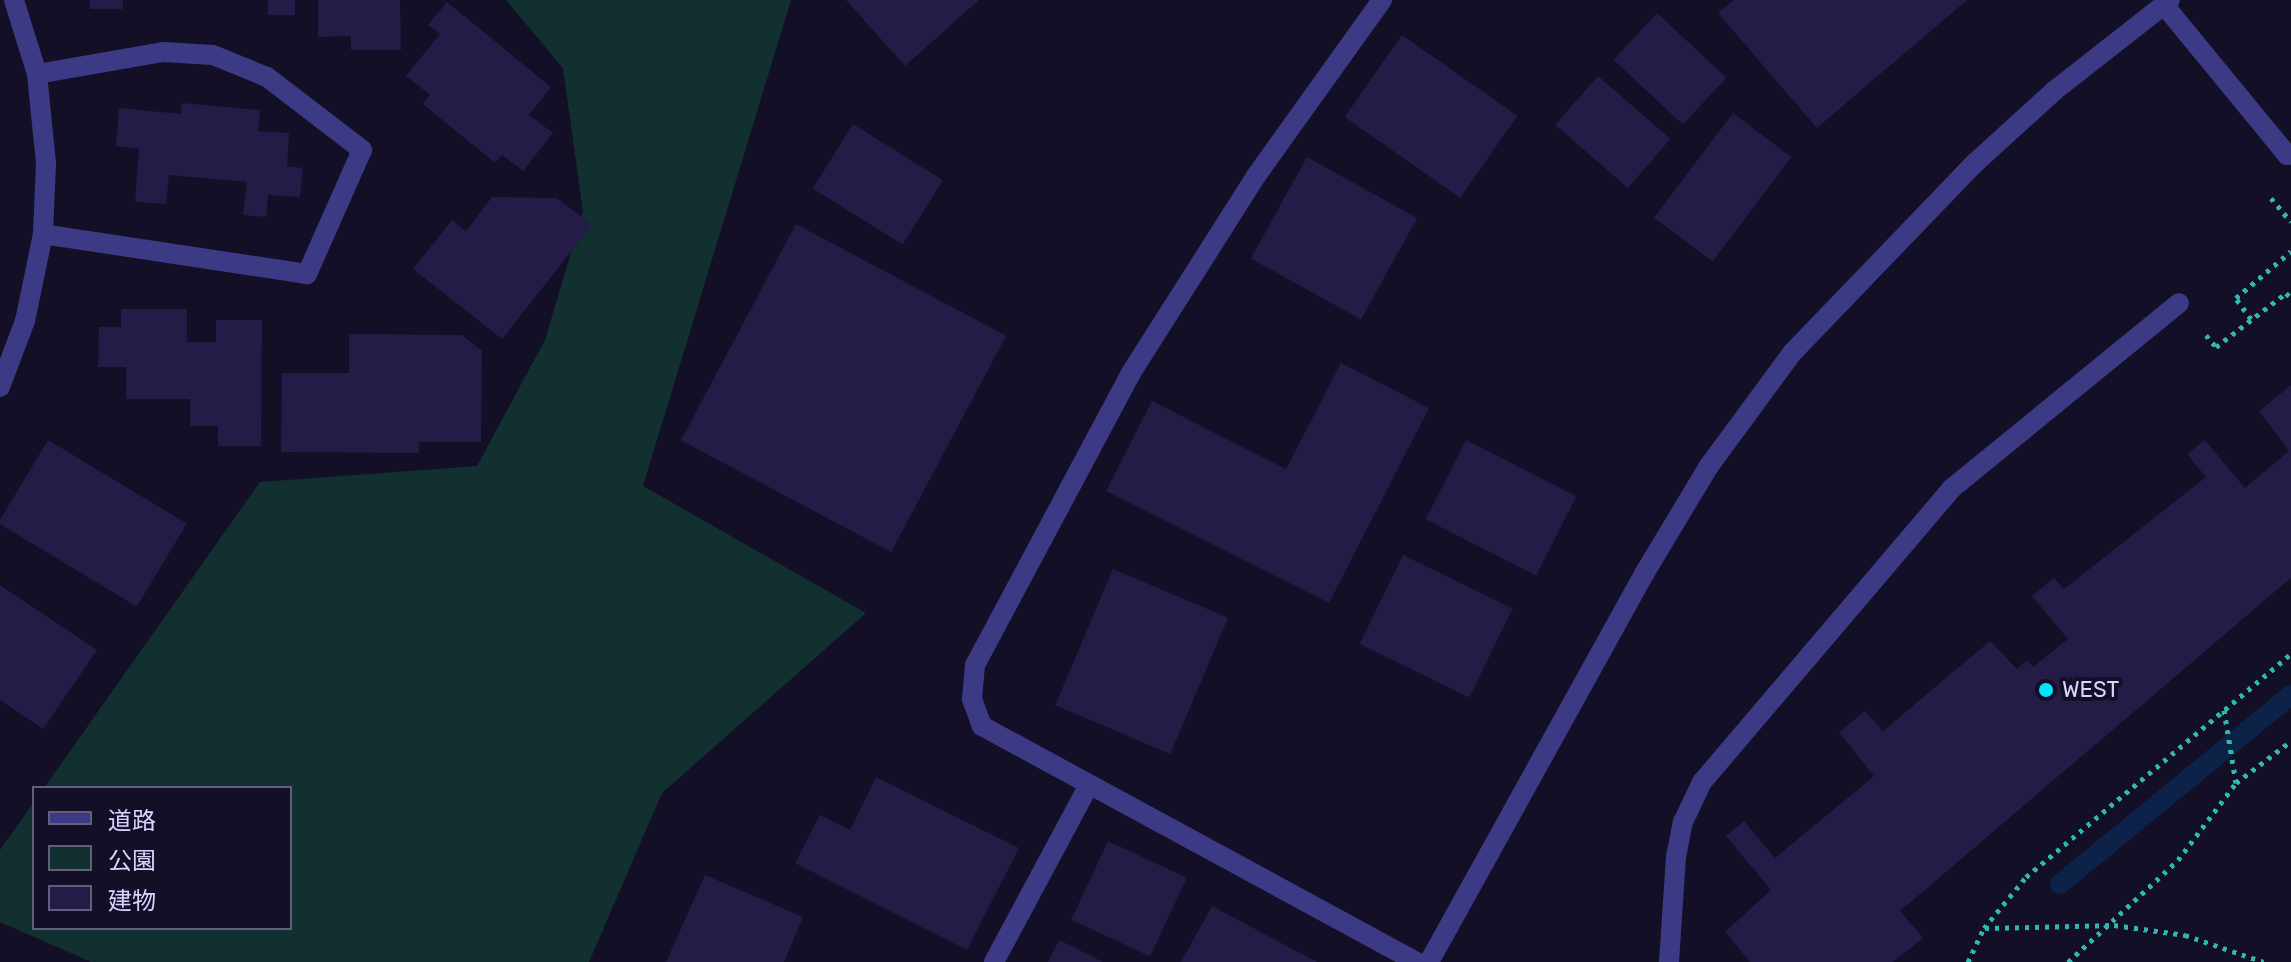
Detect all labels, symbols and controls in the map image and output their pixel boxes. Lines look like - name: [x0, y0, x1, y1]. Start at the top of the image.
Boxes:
- place label: WEST: [2062, 677, 2119, 703]
- marker: WEST: [2037, 681, 2055, 699]
- legend: [32, 786, 292, 930]
- text: 道路: [108, 807, 156, 835]
- text: 公園: [108, 847, 156, 875]
- text: 建物: [108, 887, 156, 915]

